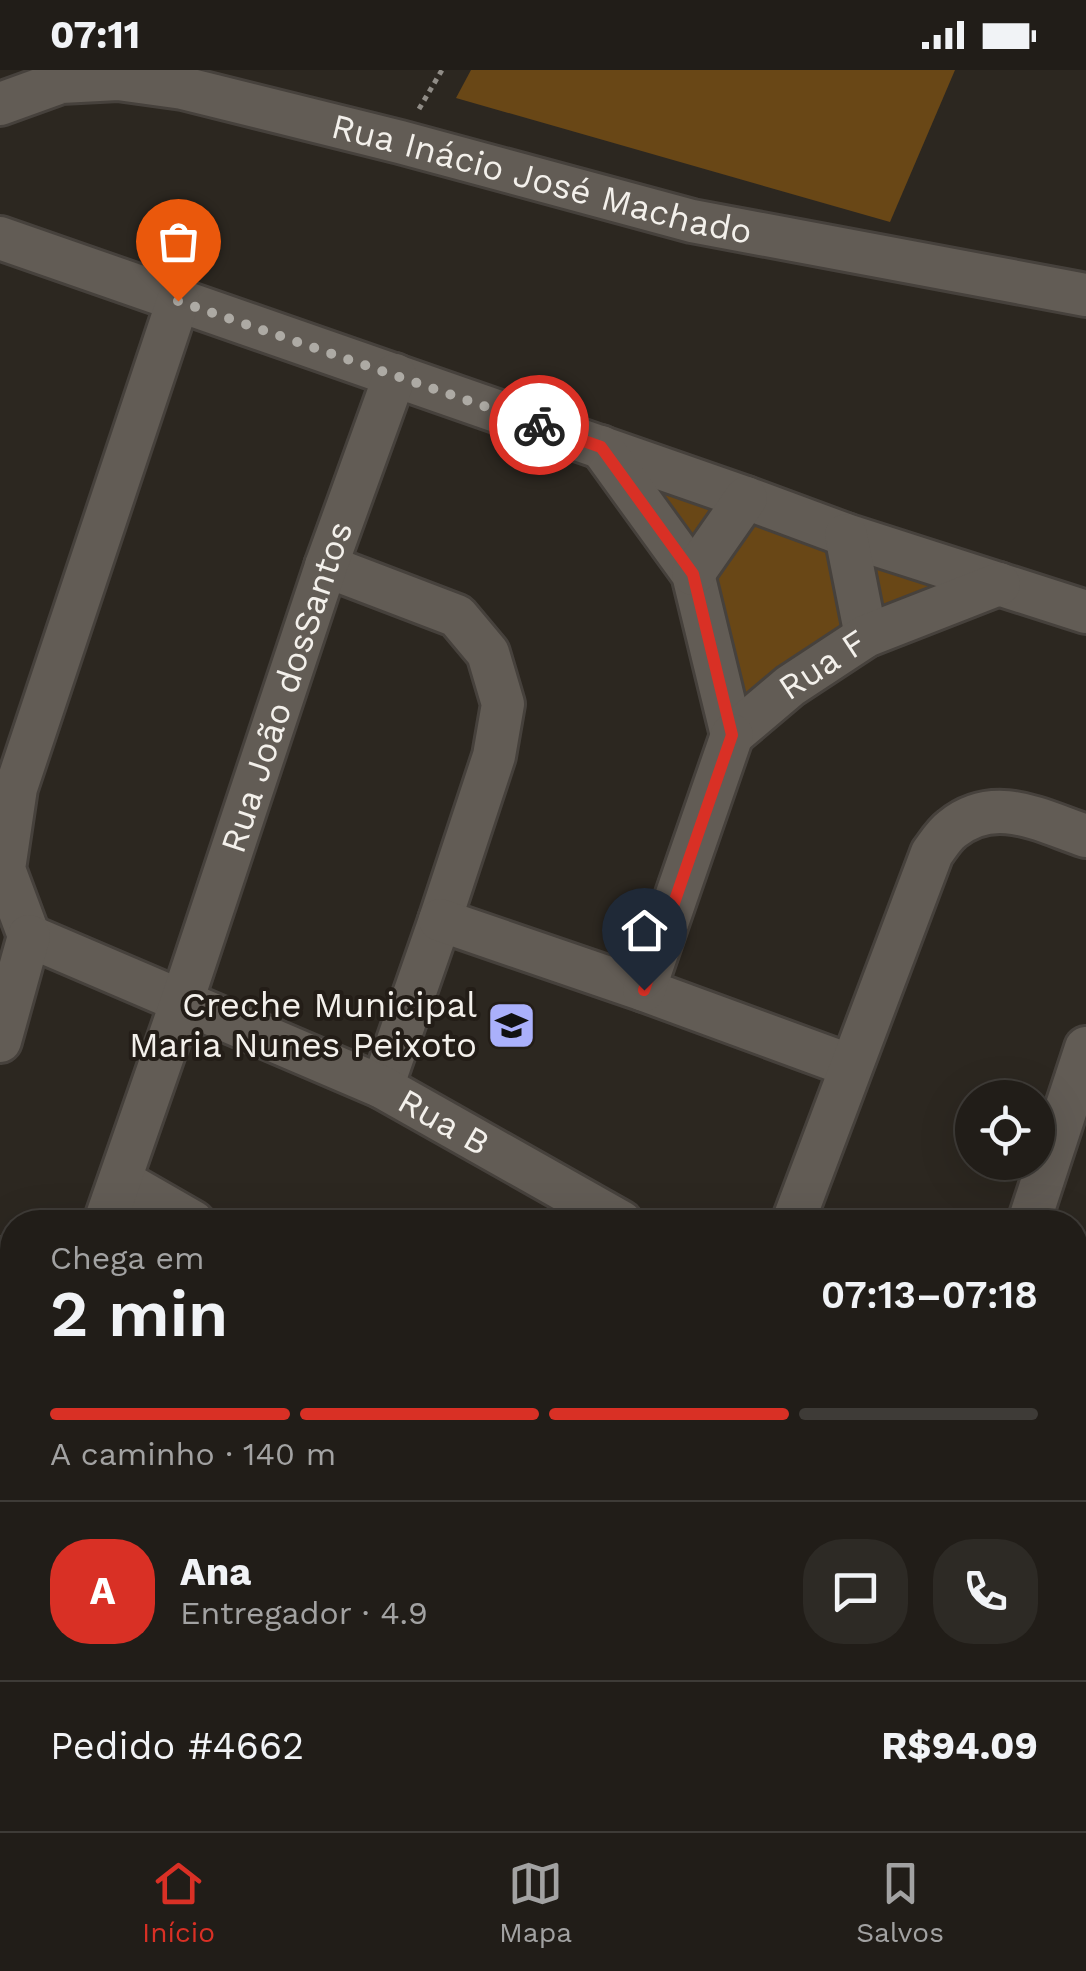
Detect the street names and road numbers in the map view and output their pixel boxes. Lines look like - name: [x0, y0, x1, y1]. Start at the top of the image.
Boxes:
- street label: Rua Inácio José Machado: [327, 105, 756, 253]
- street label: Rua João dosSantos: [212, 515, 361, 858]
- street label: Rua F: [771, 620, 875, 709]
- street label: Rua B: [391, 1079, 497, 1164]

